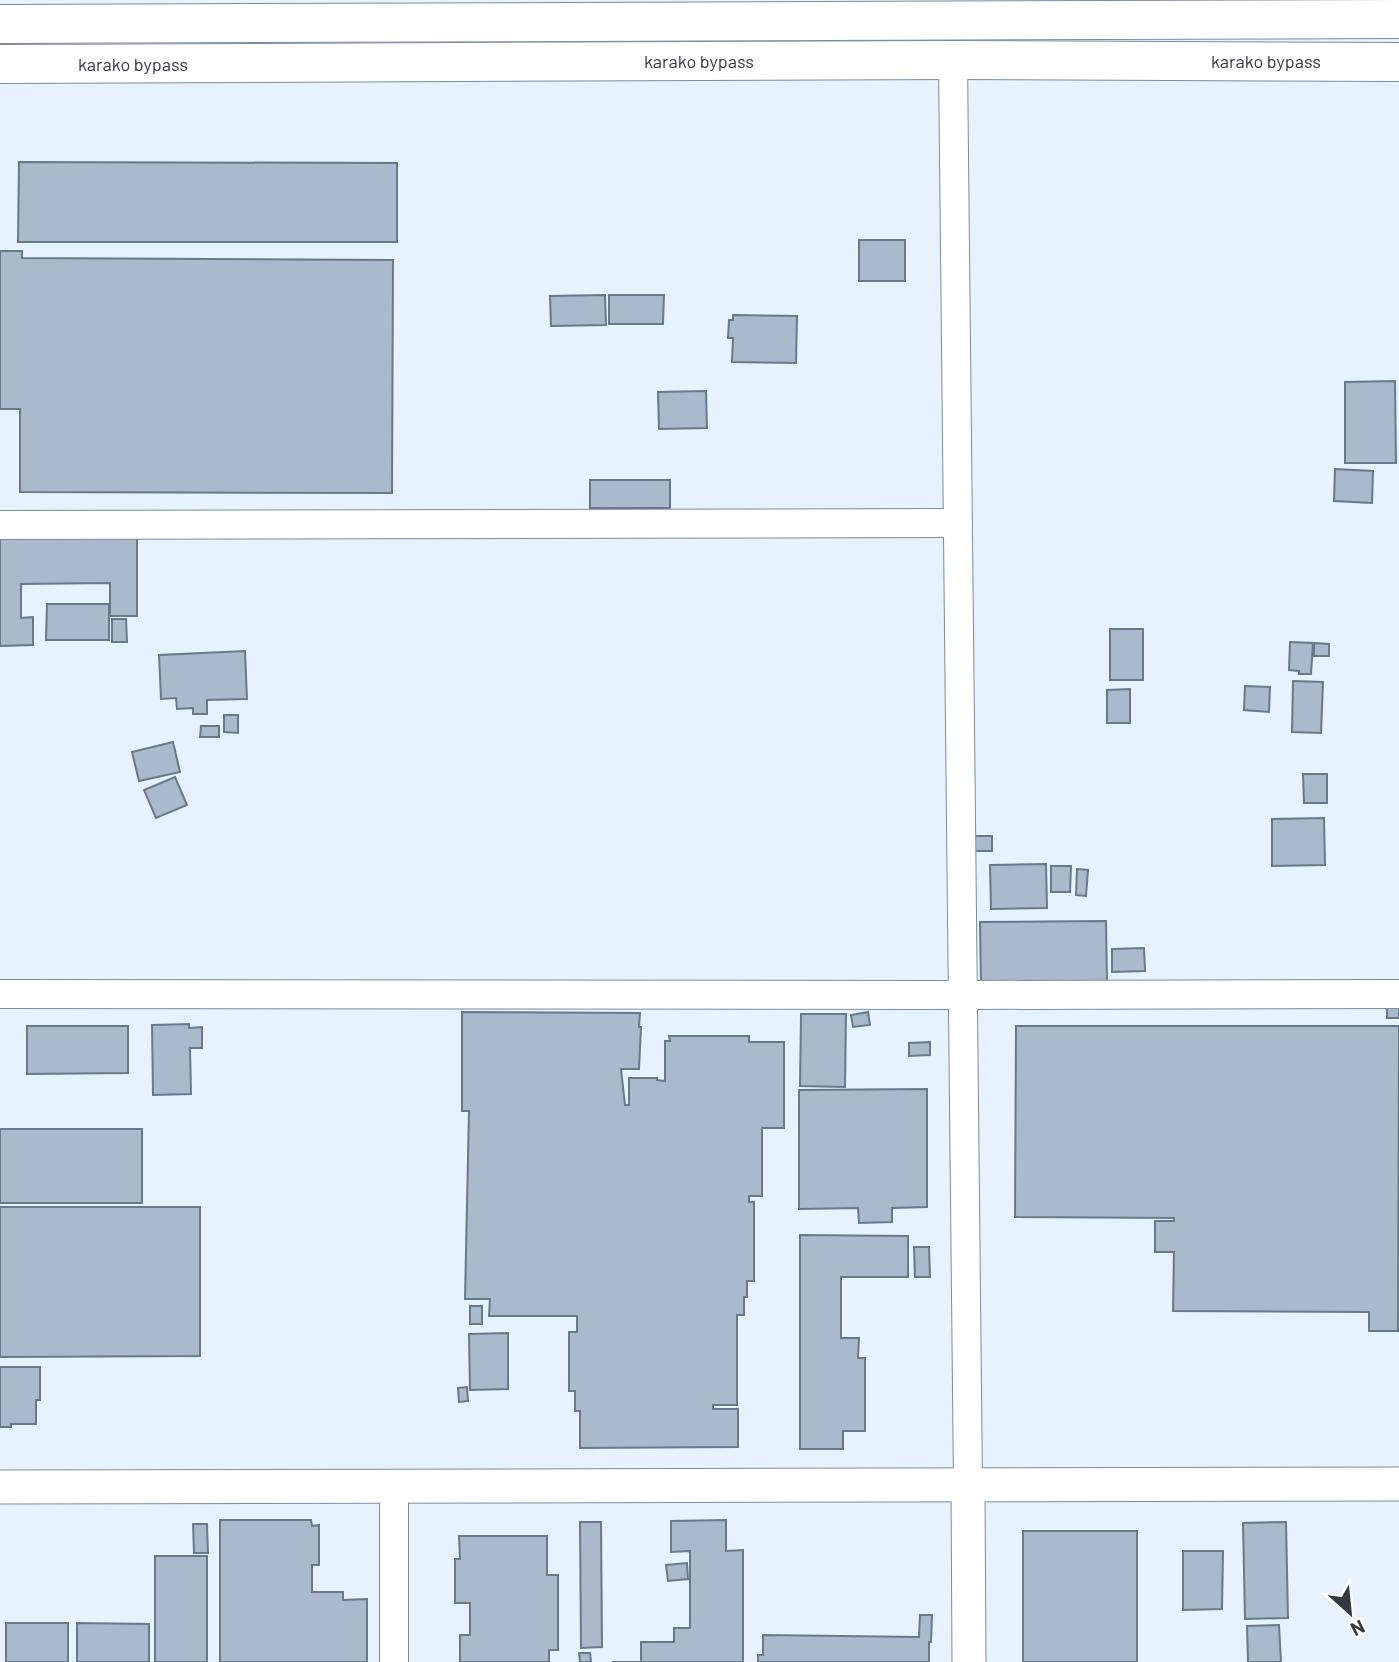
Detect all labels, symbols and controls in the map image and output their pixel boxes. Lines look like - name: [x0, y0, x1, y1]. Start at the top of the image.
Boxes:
- street label: karako bypass: [644, 50, 754, 72]
- street label: karako bypass: [1211, 50, 1321, 72]
- street label: karako bypass: [78, 53, 188, 75]
- north arrow: [1315, 1578, 1385, 1648]
- text: N: [1347, 1615, 1369, 1642]

